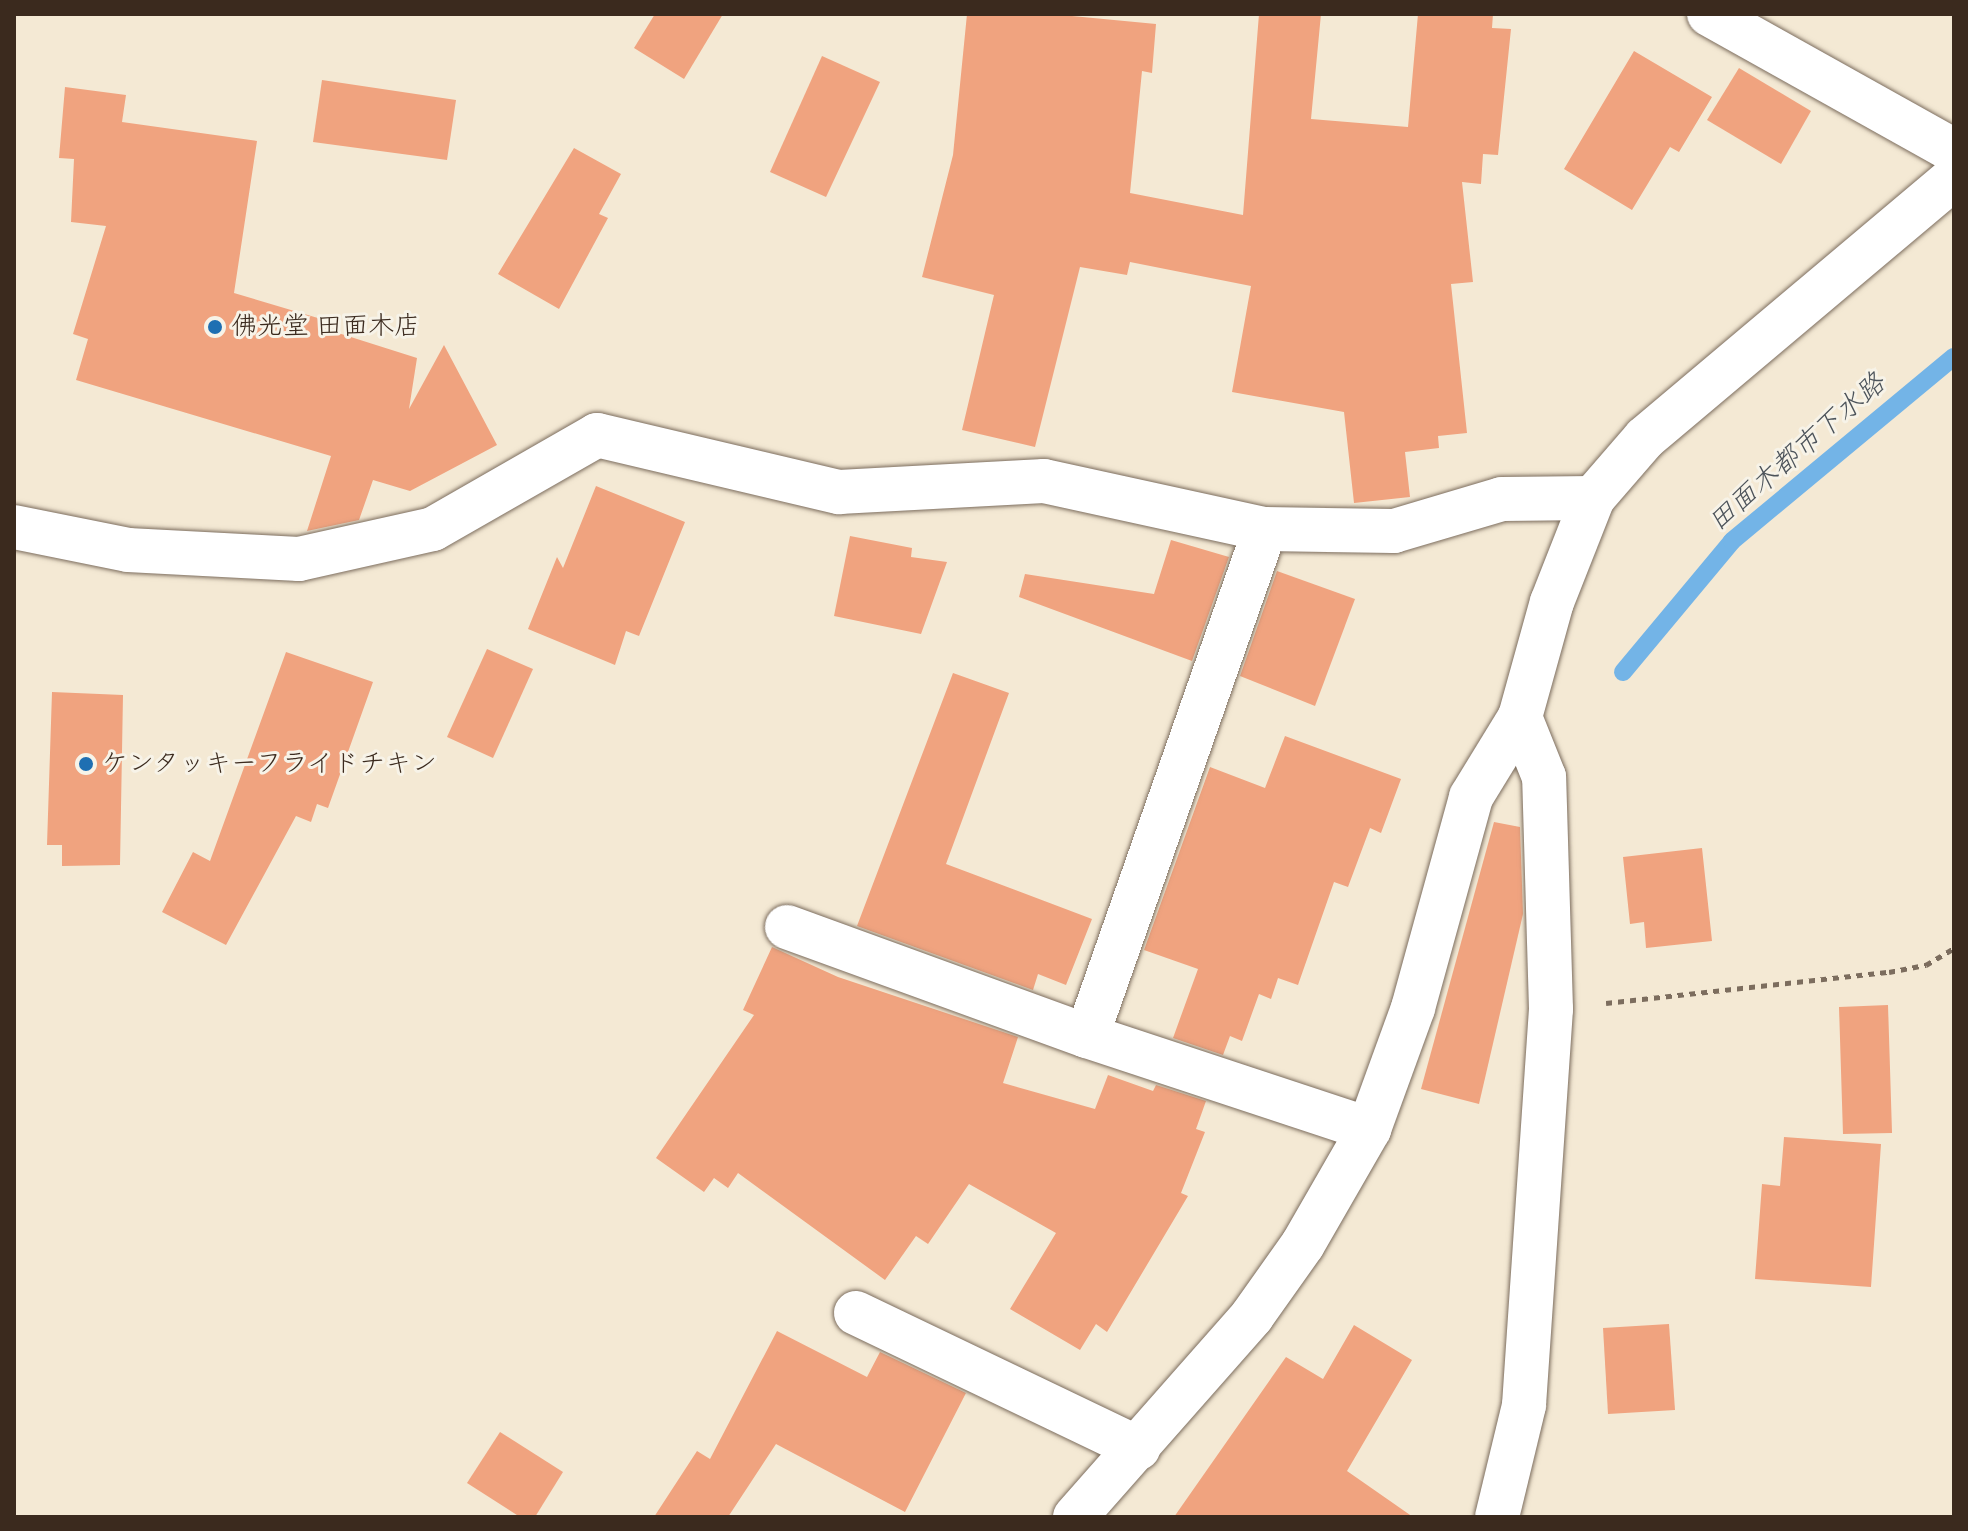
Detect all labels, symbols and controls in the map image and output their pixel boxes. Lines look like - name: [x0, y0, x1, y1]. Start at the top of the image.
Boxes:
- place label: 佛光堂 田面木店: [231, 311, 420, 343]
- marker: 佛光堂 田面木店: [206, 318, 224, 336]
- water label: 田面木都市下水路: [1701, 367, 1893, 539]
- place label: ケンタッキーフライドチキン: [102, 748, 440, 780]
- marker: ケンタッキーフライドチキン: [77, 755, 95, 773]

